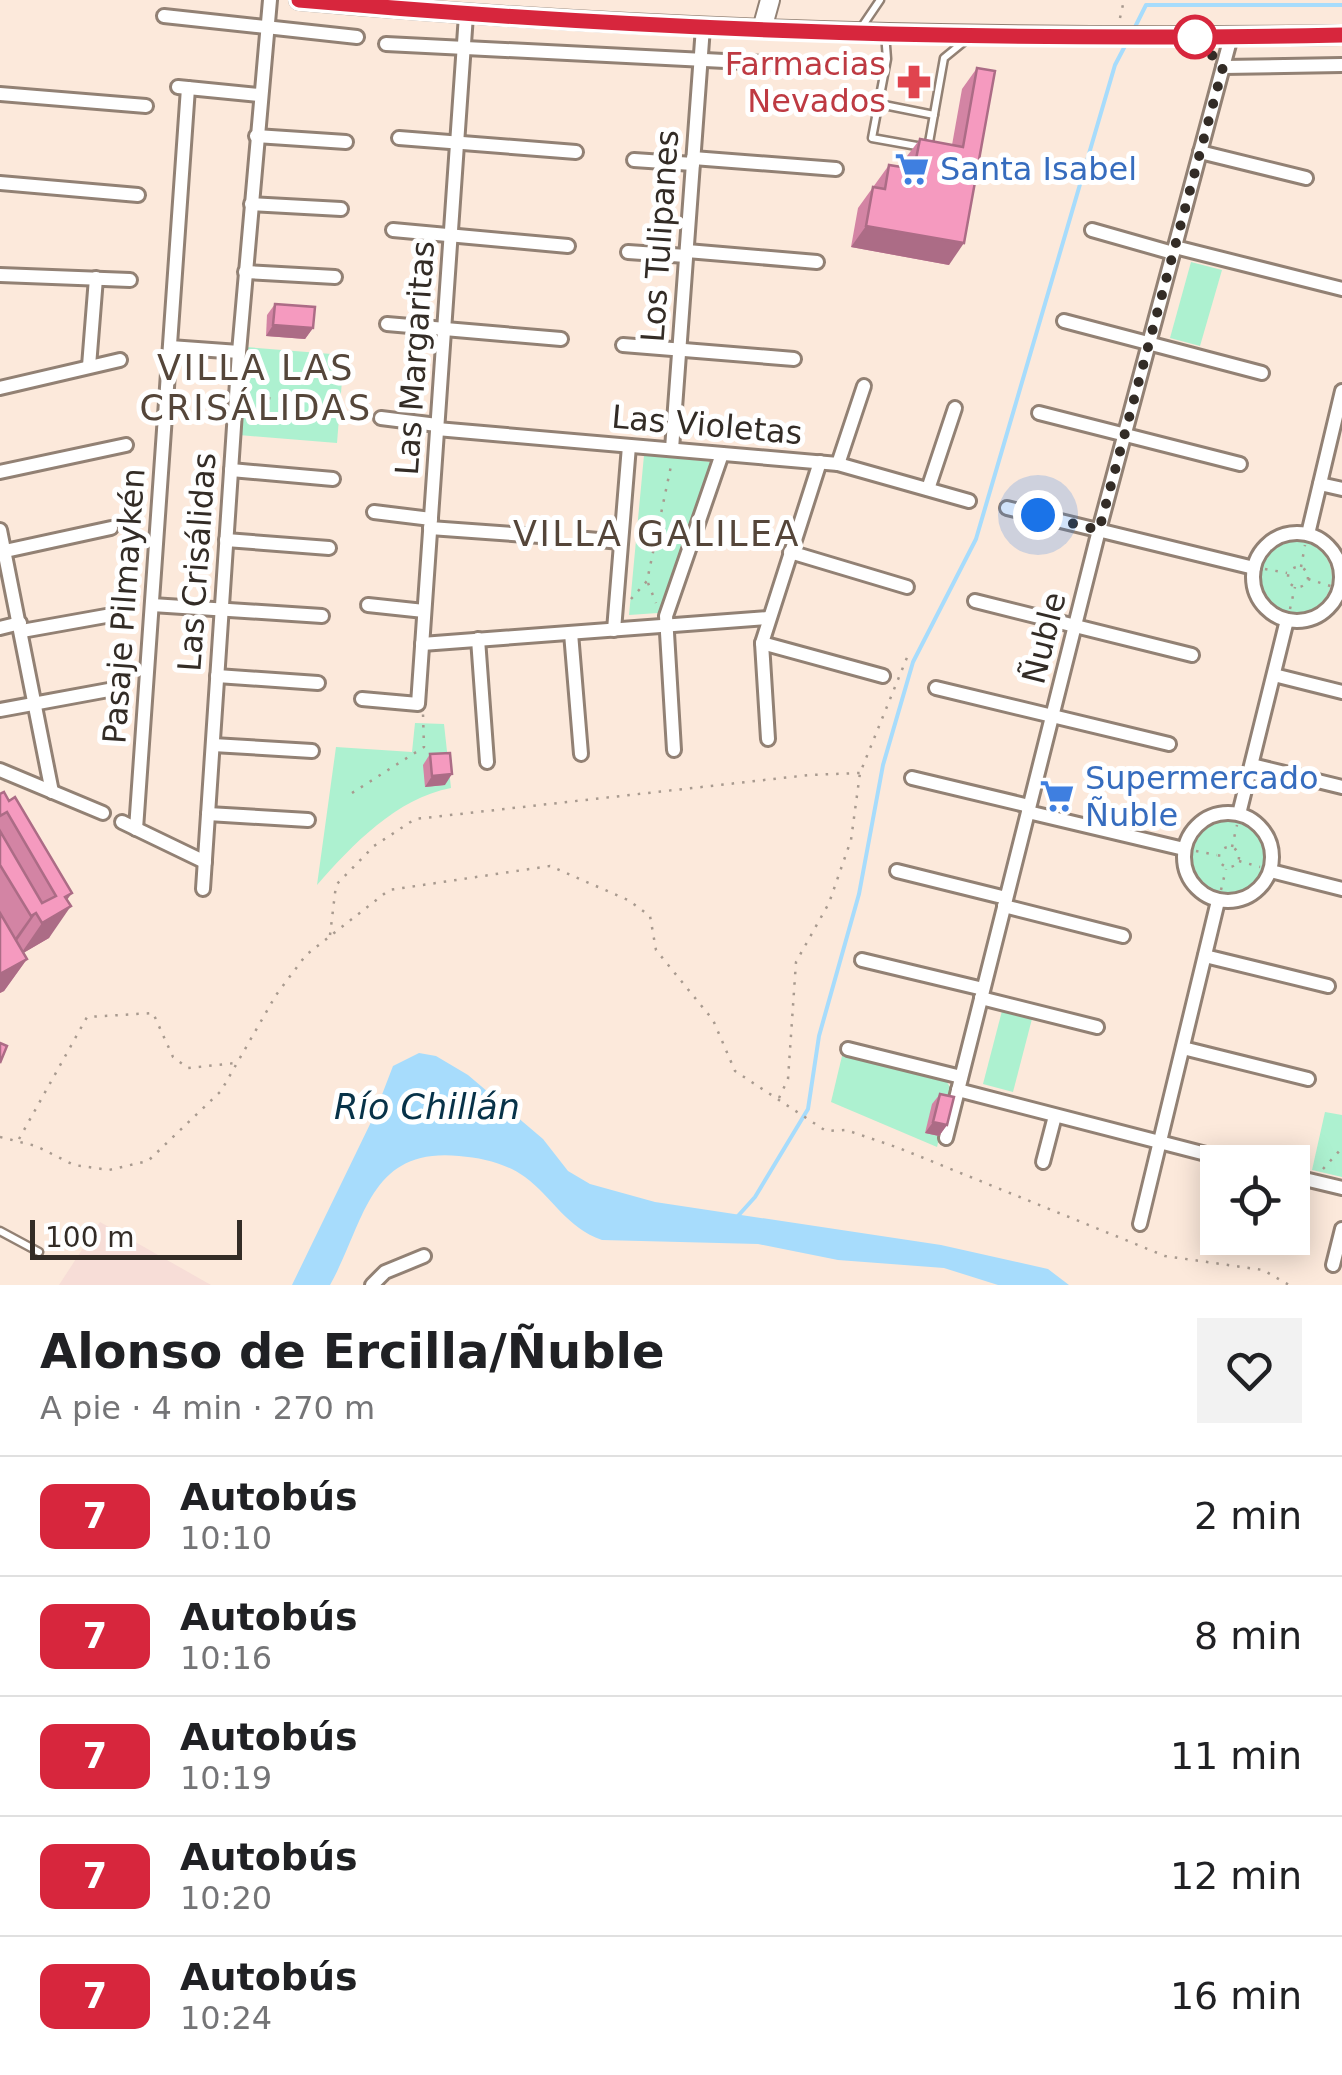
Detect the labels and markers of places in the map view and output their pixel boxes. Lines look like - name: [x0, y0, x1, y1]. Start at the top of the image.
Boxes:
- unlabelled marker: [1174, 16, 1216, 58]
- place label: Farmacias Nevados: [725, 45, 886, 120]
- pharmacy icon: Farmacias Nevados: [895, 63, 933, 101]
- supermarket icon: Santa Isabel: [893, 150, 931, 188]
- place label: Santa Isabel: [940, 150, 1137, 188]
- place label: Supermercado Ñuble: [1085, 759, 1319, 834]
- supermarket icon: Supermercado Ñuble: [1038, 777, 1076, 815]

